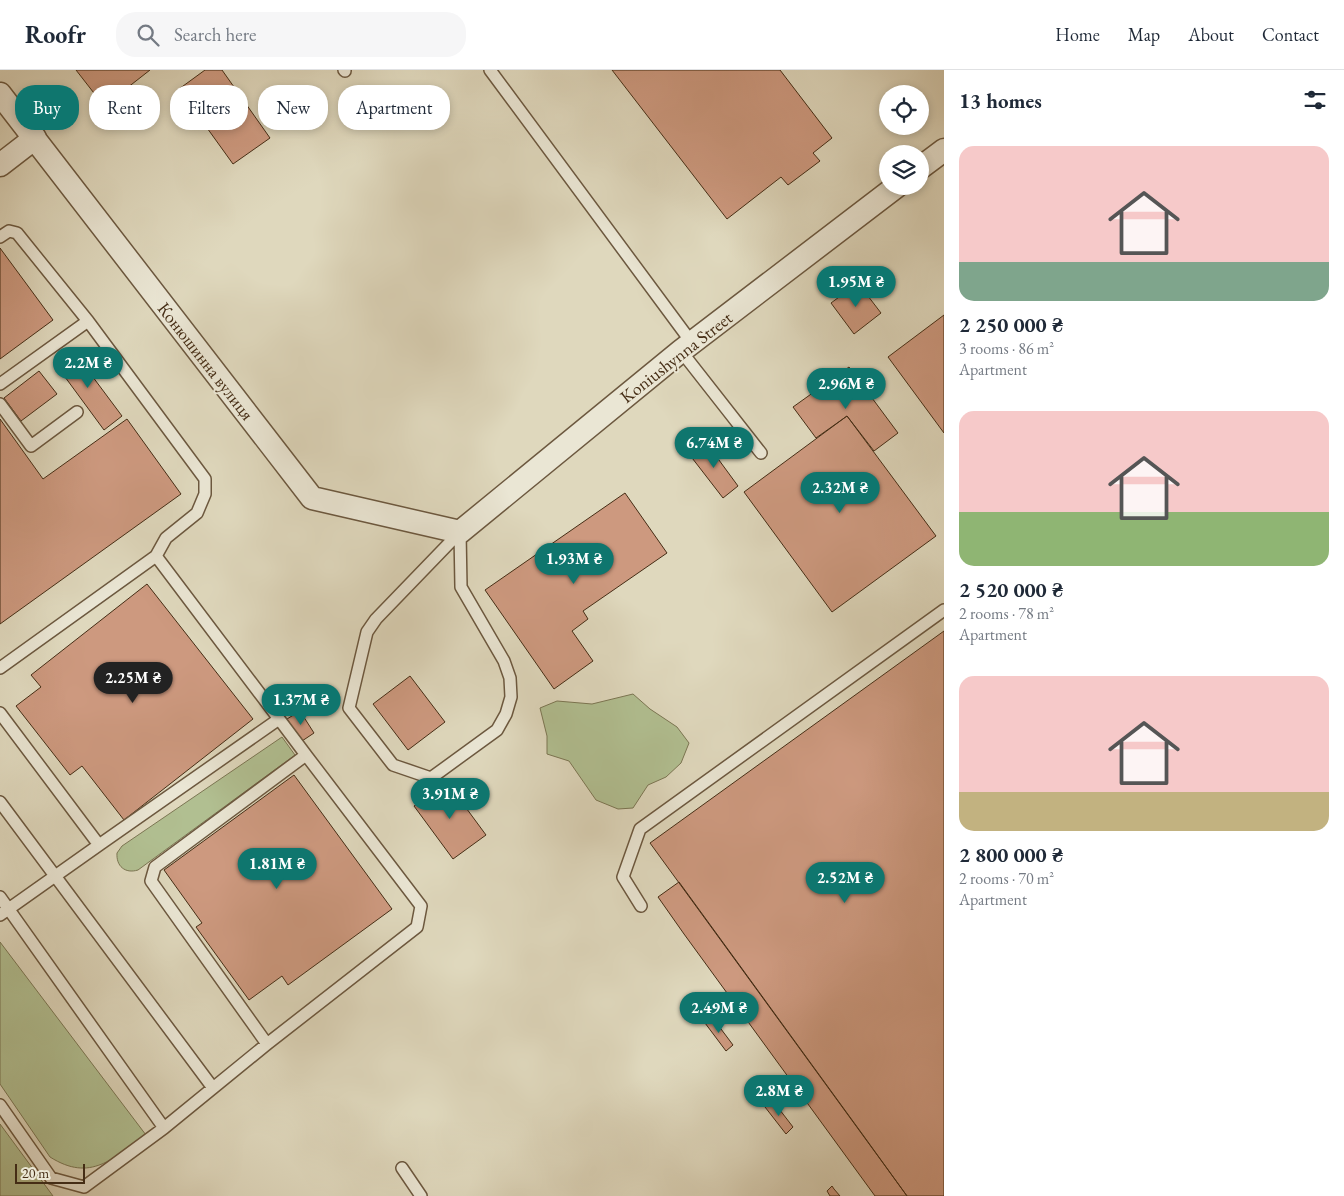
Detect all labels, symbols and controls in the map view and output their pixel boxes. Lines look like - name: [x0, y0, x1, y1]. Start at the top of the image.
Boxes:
- search box: [116, 12, 466, 57]
- text: Roofr: [25, 19, 86, 50]
- icon: search: [134, 21, 162, 49]
- text: Search here: [174, 22, 256, 47]
- text: Home: [1055, 23, 1100, 46]
- text: Map: [1128, 23, 1160, 46]
- text: About: [1188, 23, 1234, 46]
- text: Contact: [1262, 23, 1319, 46]
- chip: Buy: [15, 85, 79, 130]
- chip: Rent: [89, 85, 160, 130]
- chip: Filters: [170, 85, 248, 130]
- chip: New: [258, 85, 328, 130]
- chip: Apartment: [338, 85, 450, 130]
- map controls: [879, 85, 929, 195]
- button: locate: [879, 85, 929, 135]
- icon: filters: [1301, 86, 1329, 114]
- text: 13 homes: [959, 87, 1042, 114]
- button: layers: [879, 145, 929, 195]
- icon: home: [1099, 178, 1189, 268]
- pin: 1.95M ₴: [810, 266, 902, 308]
- text: 1.95M ₴: [828, 271, 884, 292]
- street label: Конюшинна вулиця: [153, 297, 259, 425]
- street label: Koniushynna Street: [615, 306, 737, 408]
- text: 2 250 000 ₴: [959, 311, 1063, 338]
- text: 3 rooms · 86 m²: [959, 338, 1054, 359]
- pin: 2.2M ₴: [47, 346, 129, 389]
- text: 2.2M ₴: [64, 352, 112, 373]
- text: Apartment: [959, 359, 1027, 380]
- pin: 2.96M ₴: [800, 368, 892, 410]
- text: 2.96M ₴: [818, 373, 874, 394]
- pin: 6.74M ₴: [668, 426, 760, 469]
- text: 6.74M ₴: [686, 432, 742, 453]
- icon: home: [1099, 443, 1189, 533]
- pin: 2.32M ₴: [794, 472, 886, 514]
- text: 2.32M ₴: [812, 477, 868, 498]
- pin: 1.93M ₴: [528, 542, 620, 585]
- text: 1.93M ₴: [546, 548, 602, 569]
- text: 2 520 000 ₴: [959, 576, 1063, 603]
- text: 2 rooms · 78 m²: [959, 603, 1054, 624]
- text: Apartment: [959, 624, 1027, 645]
- pin: 2.25M ₴: [87, 662, 179, 704]
- text: 2.25M ₴: [105, 667, 161, 688]
- pin: 1.37M ₴: [255, 684, 347, 726]
- text: 1.37M ₴: [273, 689, 329, 710]
- icon: home: [1099, 708, 1189, 798]
- pin: 3.91M ₴: [404, 778, 496, 820]
- text: 3.91M ₴: [422, 783, 478, 804]
- text: 2 800 000 ₴: [959, 841, 1063, 868]
- pin: 1.81M ₴: [231, 848, 323, 890]
- text: 1.81M ₴: [249, 853, 305, 874]
- pin: 2.52M ₴: [799, 862, 891, 904]
- text: 2.52M ₴: [817, 867, 873, 888]
- text: 2 rooms · 70 m²: [959, 868, 1054, 889]
- text: Apartment: [959, 889, 1027, 910]
- pin: 2.49M ₴: [673, 992, 765, 1034]
- text: 2.49M ₴: [691, 997, 747, 1018]
- pin: 2.8M ₴: [738, 1074, 820, 1117]
- text: 2.8M ₴: [755, 1080, 803, 1101]
- scale bar: [15, 1161, 85, 1184]
- text: 20 m: [22, 1164, 49, 1182]

